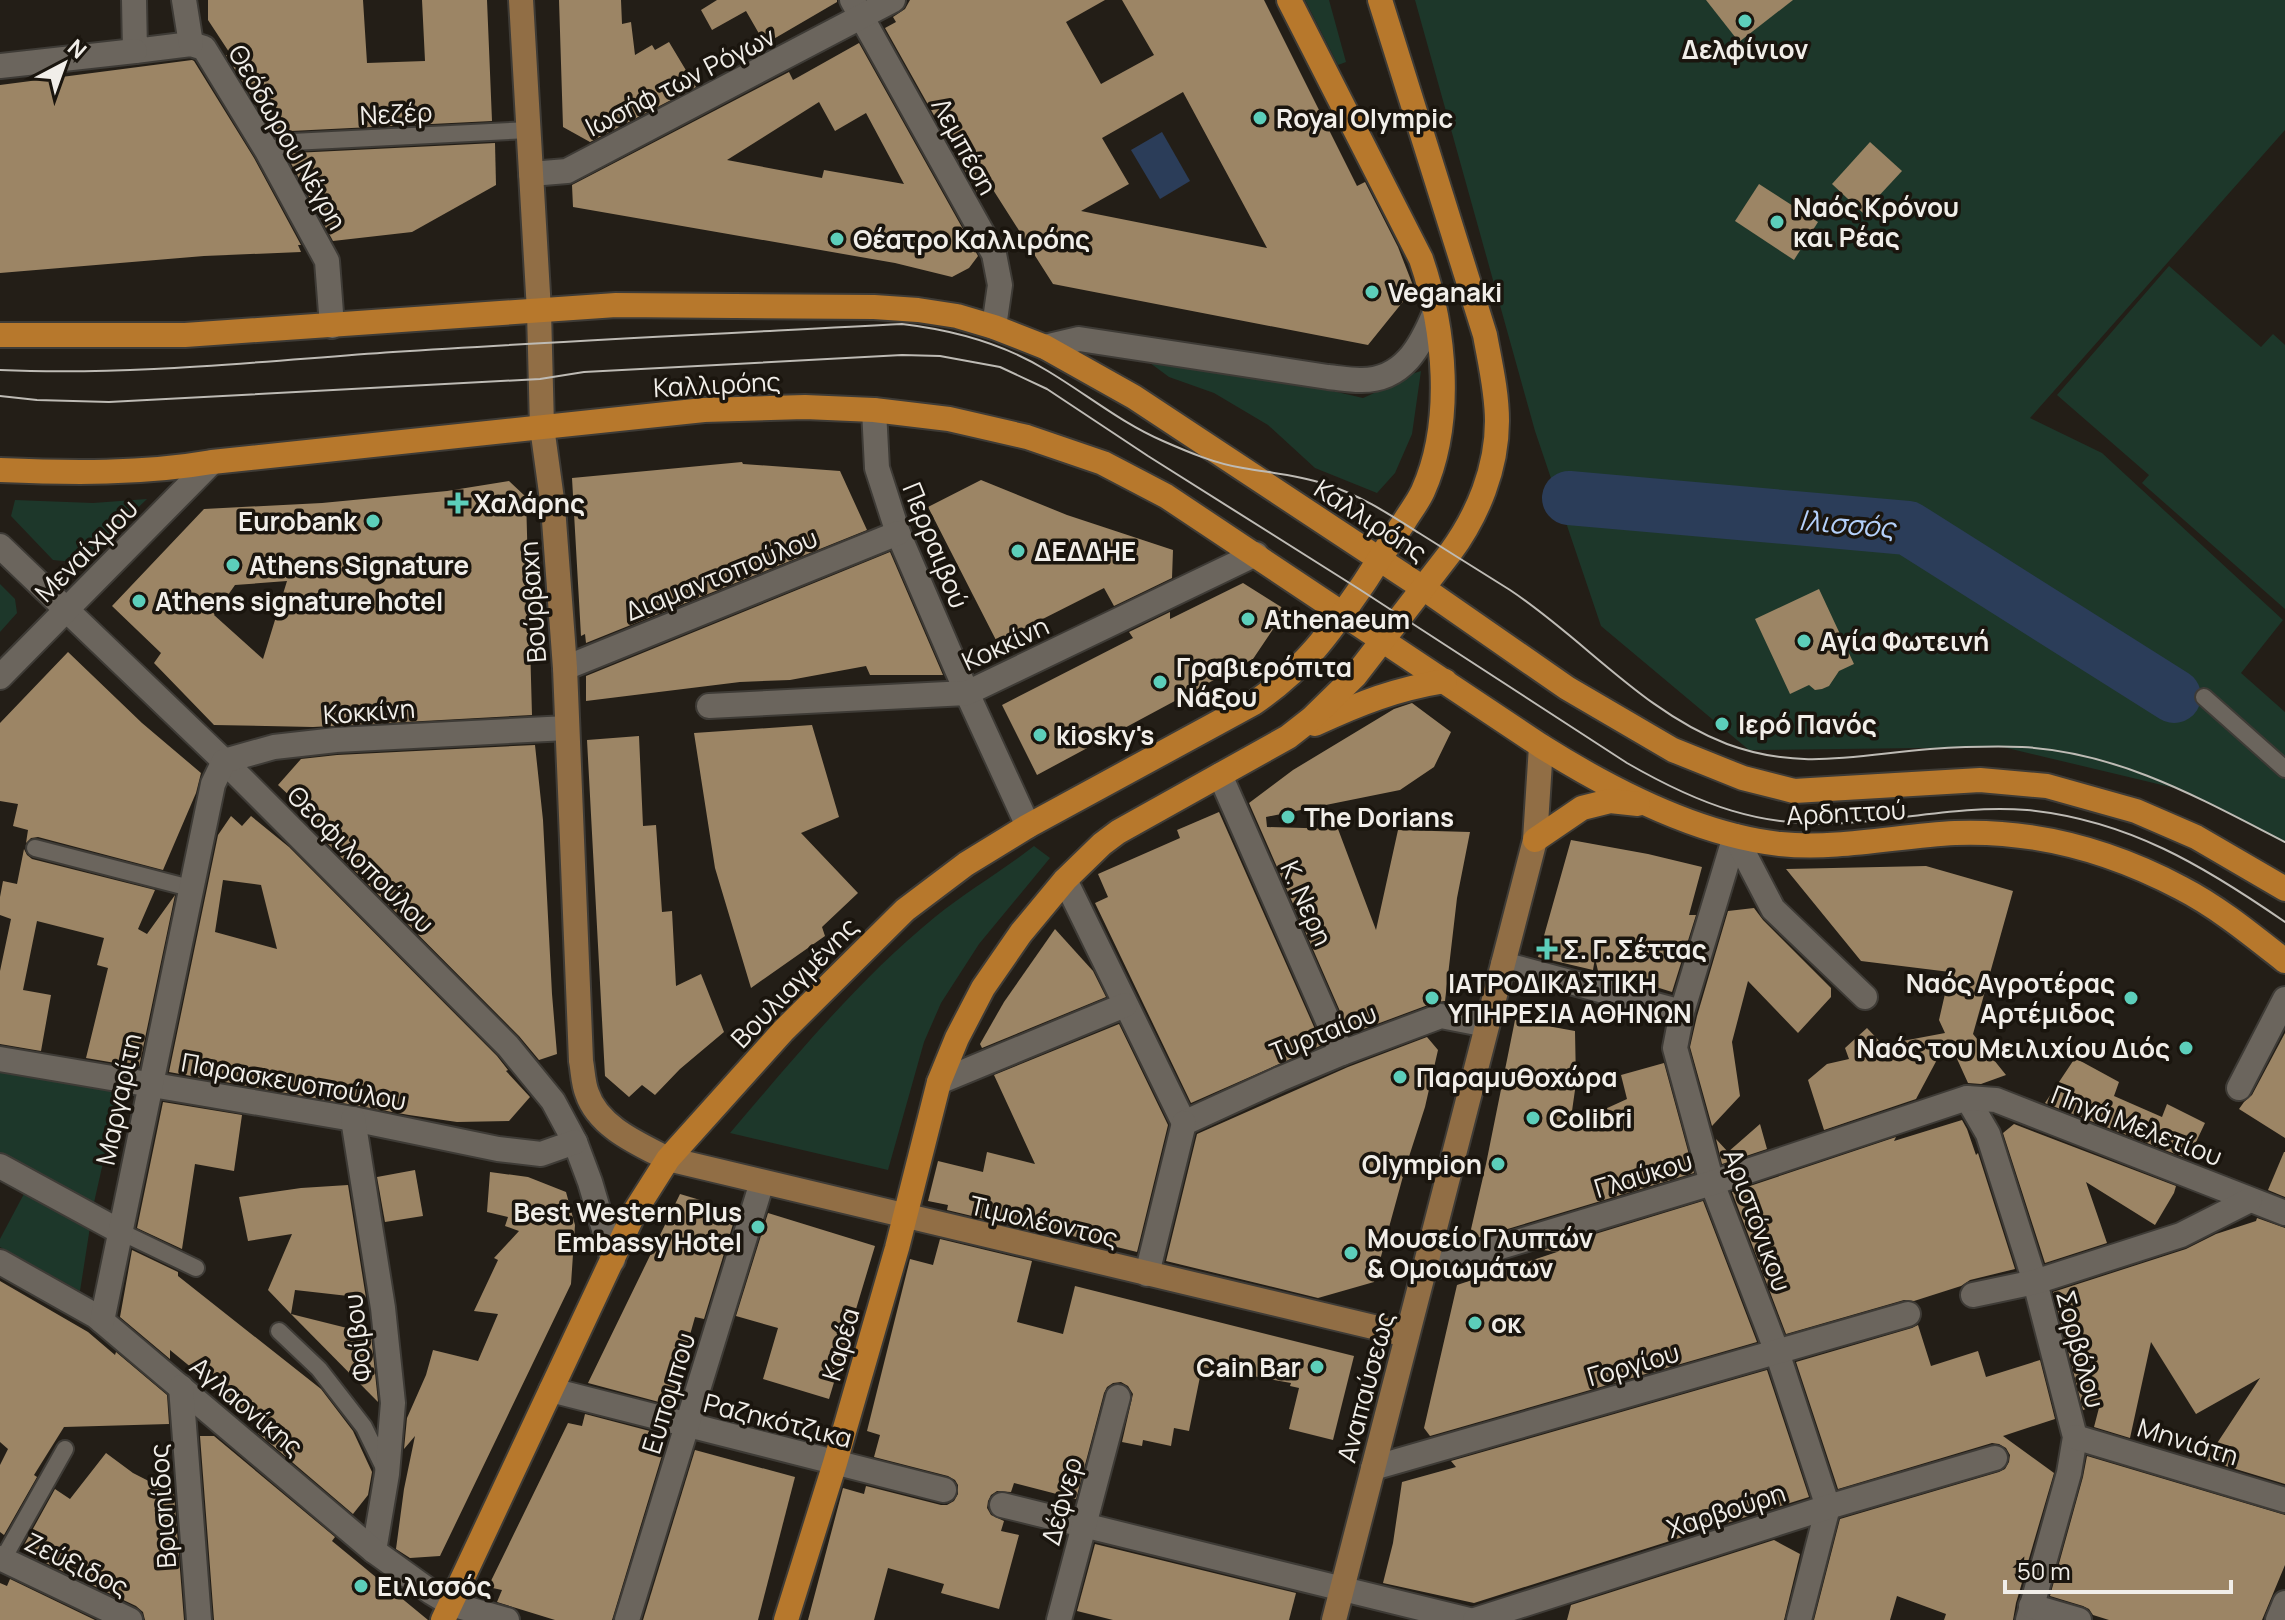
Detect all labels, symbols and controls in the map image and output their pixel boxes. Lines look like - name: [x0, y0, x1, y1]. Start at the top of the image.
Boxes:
- marker: Δελφίνιον: [1736, 12, 1754, 30]
- street label: Ιωσήφ των Ρόγων: [579, 18, 781, 144]
- north arrow: [24, 24, 104, 104]
- place label: Δελφίνιον: [1682, 31, 1808, 67]
- text: N: [61, 32, 93, 65]
- street label: Θεόδωρου Νέγρη: [220, 38, 356, 236]
- street label: Λεμπέση: [924, 91, 1006, 201]
- street label: Νεζέρ: [359, 93, 433, 133]
- place label: Royal Olympic: [1276, 100, 1453, 136]
- marker: Royal Olympic: [1251, 109, 1269, 127]
- place label: Ναός Κρόνου και Ρέας: [1793, 189, 1959, 255]
- marker: Ναός Κρόνου και Ρέας: [1768, 213, 1786, 231]
- place label: Θέατρο Καλλιρόης: [853, 221, 1090, 257]
- marker: Θέατρο Καλλιρόης: [828, 230, 846, 248]
- place label: Veganaki: [1388, 274, 1502, 310]
- marker: Veganaki: [1363, 283, 1381, 301]
- street label: Καλλιρόης: [652, 363, 782, 405]
- street label: Καλλιρόης: [1308, 470, 1434, 570]
- street label: Περραιβού: [894, 477, 978, 613]
- place label: Χαλάρης: [474, 485, 585, 521]
- street label: Μεναίχμου: [27, 491, 145, 609]
- marker: Χαλάρης: [449, 494, 467, 512]
- water label: Ιλισσός: [1797, 500, 1899, 546]
- place label: Eurobank: [238, 503, 358, 539]
- marker: Eurobank: [364, 512, 382, 530]
- street label: Διαμαντοπούλου: [620, 519, 822, 629]
- place label: ΔΕΔΔΗΕ: [1034, 533, 1136, 569]
- street label: Βούρβαχη: [510, 540, 554, 664]
- marker: ΔΕΔΔΗΕ: [1009, 542, 1027, 560]
- place label: Athens Signature: [249, 547, 469, 583]
- marker: Athens Signature: [224, 556, 242, 574]
- place label: Athens signature hotel: [155, 583, 443, 619]
- marker: Athens signature hotel: [130, 592, 148, 610]
- place label: Athenaeum: [1264, 601, 1410, 637]
- street label: Κοκκίνη: [956, 607, 1054, 679]
- marker: Athenaeum: [1239, 610, 1257, 628]
- place label: Αγία Φωτεινή: [1820, 623, 1989, 659]
- marker: Αγία Φωτεινή: [1795, 632, 1813, 650]
- place label: Γραβιερόπιτα Νάξου: [1176, 649, 1352, 715]
- marker: Γραβιερόπιτα Νάξου: [1151, 673, 1169, 691]
- street label: Κοκκίνη: [322, 690, 416, 732]
- place label: Ιερό Πανός: [1738, 706, 1877, 742]
- marker: Ιερό Πανός: [1713, 715, 1731, 733]
- place label: kiosky's: [1056, 717, 1154, 753]
- marker: kiosky's: [1031, 726, 1049, 744]
- street label: Θεοφιλοπούλου: [280, 778, 442, 940]
- street label: Αρδηττού: [1785, 791, 1907, 833]
- place label: The Dorians: [1304, 799, 1454, 835]
- marker: The Dorians: [1279, 808, 1297, 826]
- street label: Κ. Νερη: [1272, 855, 1342, 951]
- street label: Βουλιαγμένης: [722, 909, 866, 1055]
- place label: Σ. Γ. Σέττας: [1563, 931, 1707, 967]
- marker: Σ. Γ. Σέττας: [1538, 940, 1556, 958]
- place label: ΙΑΤΡΟΔΙΚΑΣΤΙΚΗ ΥΠΗΡΕΣΙΑ ΑΘΗΝΩΝ: [1448, 965, 1692, 1031]
- place label: Ναός Αγροτέρας Αρτέμιδος: [1906, 965, 2115, 1031]
- marker: ΙΑΤΡΟΔΙΚΑΣΤΙΚΗ ΥΠΗΡΕΣΙΑ ΑΘΗΝΩΝ: [1423, 989, 1441, 1007]
- marker: Ναός Αγροτέρας Αρτέμιδος: [2122, 989, 2140, 1007]
- street label: Τυρταίου: [1264, 994, 1382, 1070]
- street label: Μαργαρίτη: [86, 1030, 150, 1168]
- place label: Ναός του Μειλιχίου Διός: [1856, 1030, 2170, 1066]
- marker: Ναός του Μειλιχίου Διός: [2177, 1039, 2195, 1057]
- street label: Παρασκευοπούλου: [179, 1043, 409, 1119]
- place label: Παραμυθοχώρα: [1416, 1059, 1618, 1095]
- marker: Παραμυθοχώρα: [1391, 1068, 1409, 1086]
- street label: Πηγά Μελετίου: [2046, 1076, 2228, 1174]
- place label: Colibri: [1549, 1100, 1633, 1136]
- marker: Colibri: [1524, 1109, 1542, 1127]
- street label: Γλαύκου: [1590, 1142, 1696, 1206]
- street label: Αριστόνικου: [1716, 1144, 1800, 1296]
- place label: Olympion: [1362, 1146, 1482, 1182]
- marker: Olympion: [1489, 1155, 1507, 1173]
- street label: Τιμολέοντος: [967, 1187, 1121, 1255]
- place label: Best Western Plus Embassy Hotel: [514, 1194, 742, 1260]
- marker: Best Western Plus Embassy Hotel: [749, 1218, 767, 1236]
- place label: Μουσείο Γλυπτών & Ομοιωμάτων: [1367, 1220, 1593, 1286]
- marker: Μουσείο Γλυπτών & Ομοιωμάτων: [1342, 1244, 1360, 1262]
- street label: Σορβόλου: [2048, 1286, 2114, 1412]
- street label: Φοίβου: [334, 1292, 380, 1384]
- street label: Καρέα: [812, 1303, 868, 1385]
- place label: οκ: [1491, 1305, 1522, 1341]
- street label: Αναπαύσεως: [1328, 1308, 1402, 1466]
- marker: οκ: [1466, 1314, 1484, 1332]
- street label: Ευπομπου: [633, 1328, 703, 1458]
- street label: Γοργίου: [1583, 1334, 1683, 1394]
- street label: Αγλαονίκης: [183, 1348, 311, 1464]
- place label: Cain Bar: [1196, 1349, 1301, 1385]
- marker: Cain Bar: [1308, 1358, 1326, 1376]
- street label: Ραζηκότζικα: [700, 1384, 856, 1456]
- street label: Μηνιάτη: [2133, 1409, 2243, 1473]
- street label: Βρισηίδος: [140, 1443, 184, 1569]
- street label: Δέφνερ: [1032, 1453, 1090, 1549]
- street label: Χαρβούρη: [1662, 1474, 1790, 1546]
- street label: Ζεύξιδος: [19, 1523, 135, 1605]
- scale bar: [2005, 1544, 2231, 1594]
- text: 50 m: [2017, 1554, 2071, 1587]
- place label: Ειλισσός: [377, 1568, 492, 1604]
- marker: Ειλισσός: [352, 1577, 370, 1595]

